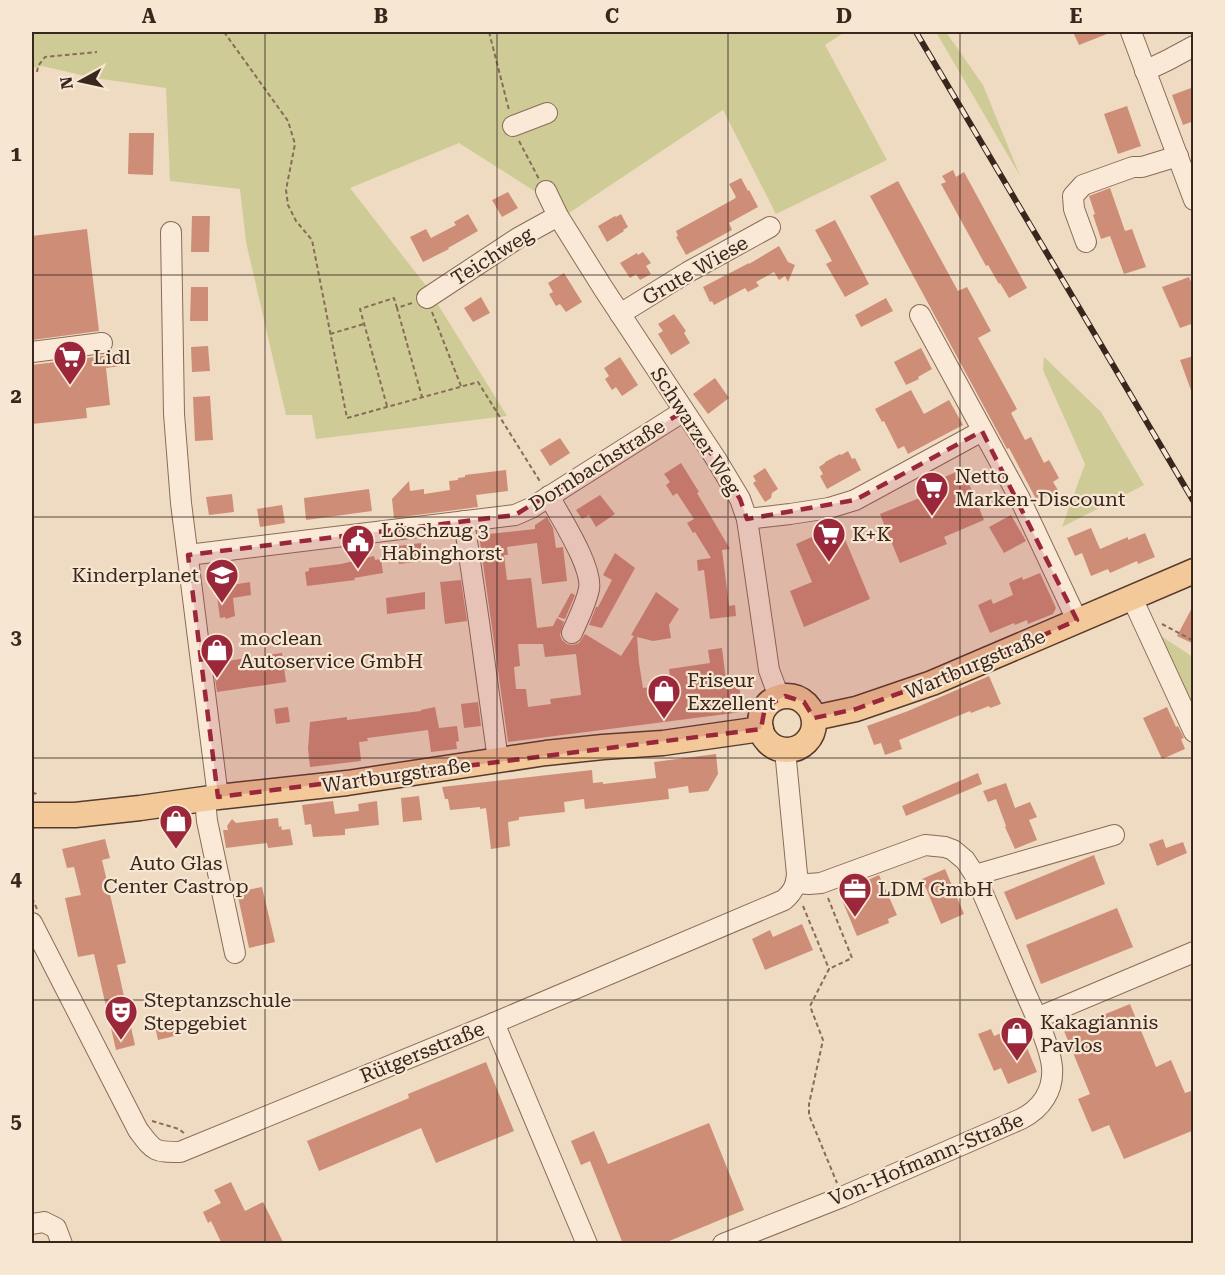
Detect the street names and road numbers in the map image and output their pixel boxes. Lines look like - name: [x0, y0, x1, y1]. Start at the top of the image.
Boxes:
- street label: Teichweg: [447, 221, 538, 290]
- street label: Grute Wiese: [638, 230, 752, 310]
- street label: Schwarzer Weg: [646, 363, 747, 500]
- street label: Dornbachstraße: [525, 414, 669, 516]
- street label: Wartburgstraße: [901, 624, 1049, 704]
- street label: Wartburgstraße: [320, 753, 472, 797]
- street label: Rütgersstraße: [356, 1016, 488, 1088]
- street label: Von-Hofmann-Straße: [825, 1107, 1027, 1211]

